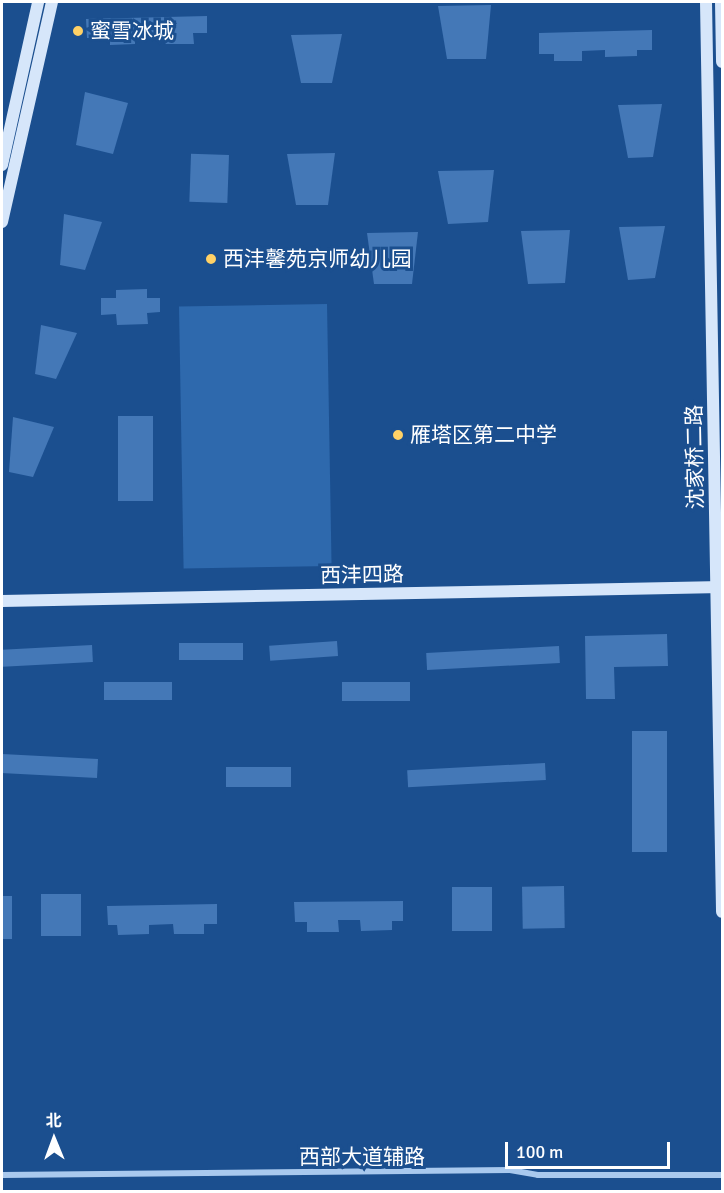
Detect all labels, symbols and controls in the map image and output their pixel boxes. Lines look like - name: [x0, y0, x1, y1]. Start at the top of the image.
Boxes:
- place label: 蜜雪冰城: [90, 18, 174, 44]
- marker: 蜜雪冰城: [71, 24, 85, 38]
- place label: 西沣馨苑京师幼儿园: [223, 246, 412, 272]
- marker: 西沣馨苑京师幼儿园: [204, 252, 218, 266]
- street label: 沈家桥二路: [681, 404, 709, 510]
- place label: 雁塔区第二中学: [410, 422, 557, 448]
- marker: 雁塔区第二中学: [391, 428, 405, 442]
- street label: 西沣四路: [320, 562, 404, 588]
- north arrow: [24, 1109, 84, 1169]
- text: 北: [45, 1111, 62, 1131]
- scale bar: [508, 1130, 673, 1168]
- text: 100 m: [516, 1141, 563, 1163]
- street label: 西部大道辅路: [299, 1144, 425, 1170]

